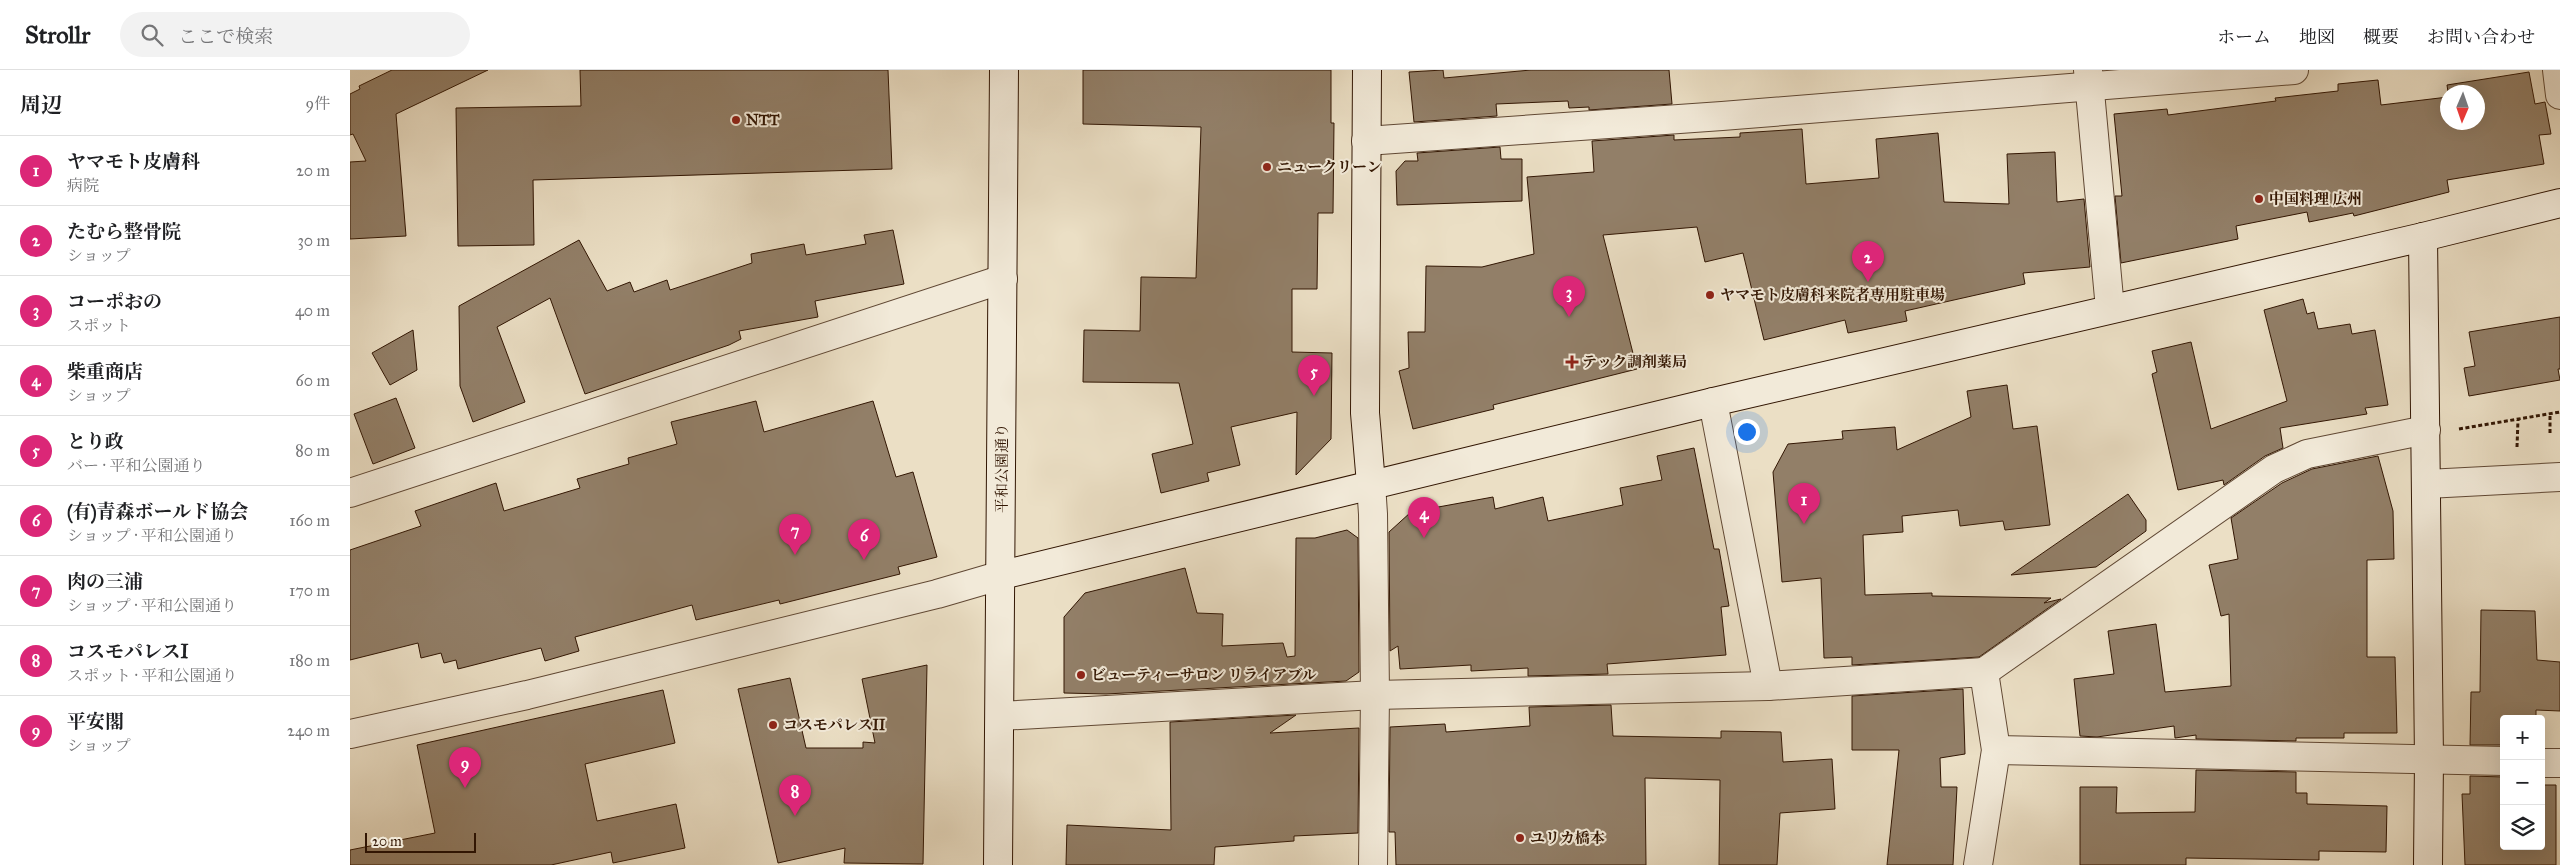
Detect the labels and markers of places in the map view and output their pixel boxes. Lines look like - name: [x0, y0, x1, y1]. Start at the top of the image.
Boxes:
- place label: NTT: [746, 111, 780, 129]
- marker: NTT: [730, 114, 742, 126]
- place label: ニュークリーン: [1277, 158, 1382, 176]
- marker: ニュークリーン: [1261, 161, 1273, 173]
- place label: 中国料理 広州: [2269, 190, 2362, 208]
- marker: 中国料理 広州: [2253, 193, 2265, 205]
- pin: 2: [1852, 241, 1884, 282]
- pin: 3: [1553, 276, 1585, 317]
- place label: ヤマモト皮膚科来院者専用駐車場: [1720, 286, 1945, 304]
- marker: ヤマモト皮膚科来院者専用駐車場: [1704, 289, 1716, 301]
- place label: テック調剤薬局: [1582, 353, 1687, 371]
- pin: 5: [1298, 355, 1330, 396]
- marker: テック調剤薬局: [1566, 356, 1578, 368]
- pin: 1: [1788, 483, 1820, 524]
- pin: 4: [1408, 497, 1440, 538]
- pin: 7: [779, 514, 811, 555]
- pin: 6: [848, 519, 880, 560]
- place label: ビューティーサロン リライアブル: [1091, 666, 1317, 684]
- marker: ビューティーサロン リライアブル: [1075, 669, 1087, 681]
- place label: コスモパレスII: [783, 716, 886, 734]
- marker: コスモパレスII: [767, 719, 779, 731]
- pin: 9: [449, 747, 481, 788]
- pin: 8: [779, 775, 811, 816]
- place label: ユリカ橋本: [1530, 829, 1605, 847]
- marker: ユリカ橋本: [1514, 832, 1526, 844]

